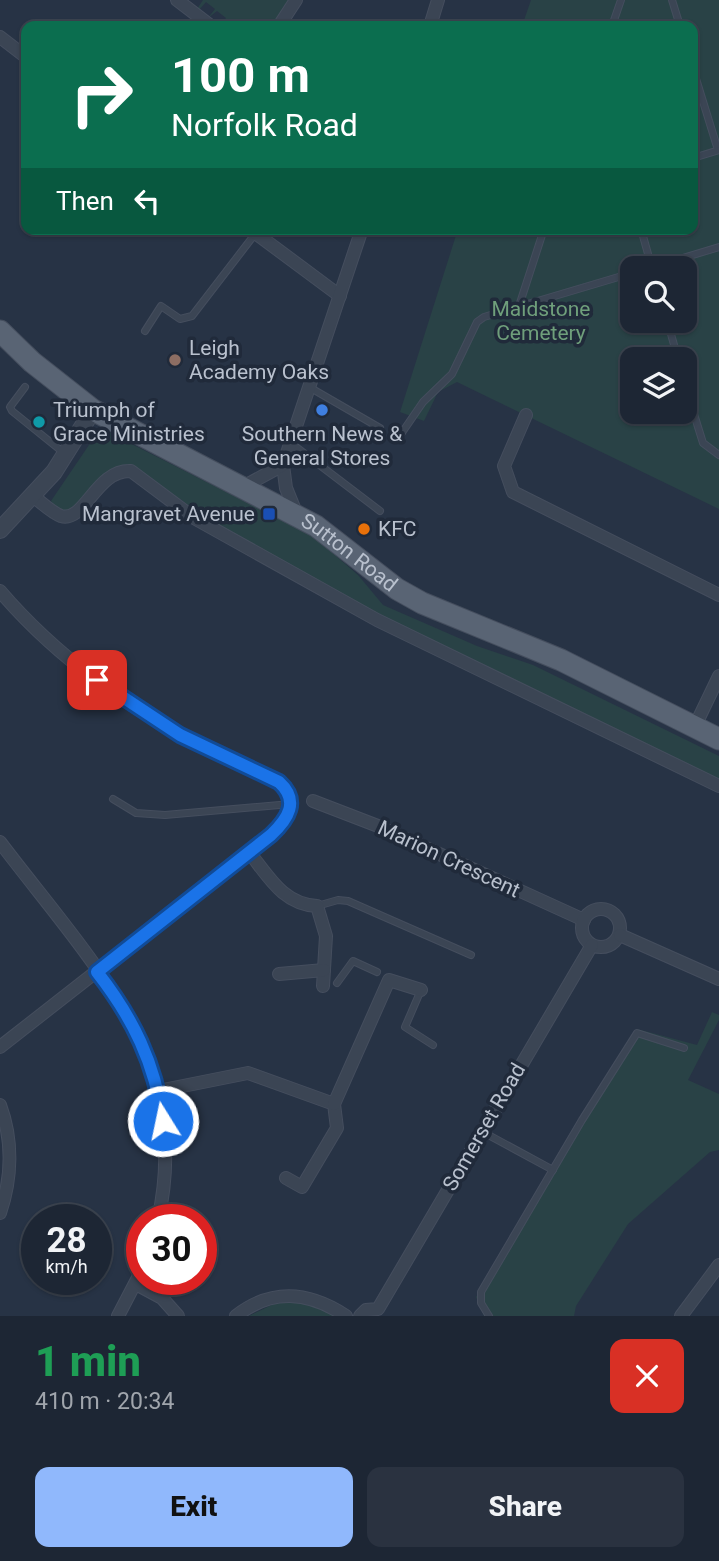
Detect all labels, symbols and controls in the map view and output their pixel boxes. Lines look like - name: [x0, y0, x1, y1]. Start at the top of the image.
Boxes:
- text: 100 m: [171, 47, 310, 104]
- icon: right: [56, 49, 147, 140]
- text: Norfolk Road: [171, 106, 358, 144]
- icon: left: [128, 182, 166, 220]
- text: Then: [56, 186, 114, 216]
- map controls: [620, 256, 697, 424]
- button: search: [620, 256, 697, 333]
- park label: Maidstone Cemetery: [492, 297, 590, 345]
- place label: Leigh Academy Oaks: [189, 336, 329, 384]
- button: layers: [620, 347, 697, 424]
- marker: Leigh Academy Oaks: [167, 352, 183, 368]
- place label: Triumph of Grace Ministries: [53, 398, 205, 446]
- marker: Southern News & General Stores: [314, 402, 330, 418]
- marker: Triumph of Grace Ministries: [31, 414, 47, 430]
- place label: Southern News & General Stores: [242, 422, 402, 470]
- place label: Mangravet Avenue: [82, 502, 255, 526]
- marker: Mangravet Avenue: [261, 506, 277, 522]
- street label: Sutton Road: [297, 508, 402, 597]
- place label: KFC: [378, 517, 416, 541]
- marker: KFC: [356, 521, 372, 537]
- pin: [67, 650, 127, 710]
- icon: arrive: [78, 661, 116, 699]
- street label: Marion Crescent: [374, 816, 524, 902]
- street label: Somerset Road: [438, 1059, 530, 1195]
- position arrow: [126, 1084, 200, 1158]
- speed limit sign: 30: [126, 1204, 217, 1295]
- text: 28: [46, 1220, 87, 1261]
- text: km/h: [45, 1256, 88, 1277]
- text: 1 min: [35, 1337, 141, 1386]
- button: close: [610, 1339, 684, 1413]
- text: 410 m · 20:34: [35, 1388, 174, 1415]
- button: Exit: [35, 1467, 353, 1547]
- button: Share: [367, 1467, 684, 1547]

